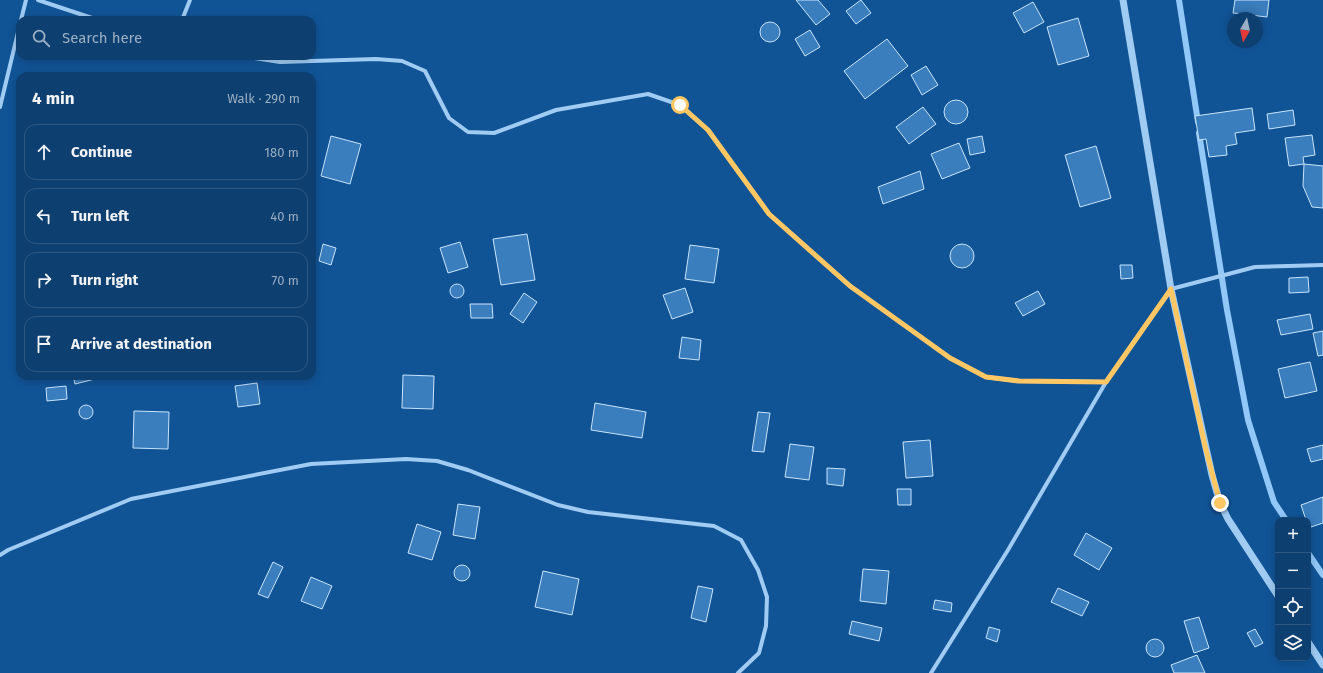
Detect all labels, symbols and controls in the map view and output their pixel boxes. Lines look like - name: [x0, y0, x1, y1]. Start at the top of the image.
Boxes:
- north arrow: [1227, 12, 1263, 48]
- search box: [16, 16, 316, 60]
- icon: search: [30, 27, 52, 49]
- text: Search here: [62, 29, 142, 47]
- text: 4 min: [32, 88, 75, 109]
- text: Walk · 290 m: [227, 91, 300, 106]
- route start: [671, 96, 689, 114]
- icon: ahead: [33, 141, 55, 163]
- text: Continue: [71, 143, 132, 161]
- text: 180 m: [264, 145, 299, 160]
- icon: left: [33, 205, 55, 227]
- text: Turn left: [71, 207, 129, 225]
- text: 40 m: [270, 209, 299, 224]
- icon: right: [33, 269, 55, 291]
- text: Turn right: [71, 271, 138, 289]
- text: 70 m: [272, 273, 299, 288]
- icon: arrive: [33, 333, 55, 355]
- text: Arrive at destination: [71, 335, 212, 353]
- route end: [1211, 494, 1229, 512]
- map controls: [1275, 517, 1311, 661]
- button: +: [1275, 517, 1311, 553]
- button: −: [1275, 553, 1311, 589]
- button: locate: [1275, 589, 1311, 625]
- button: layers: [1275, 625, 1311, 661]

